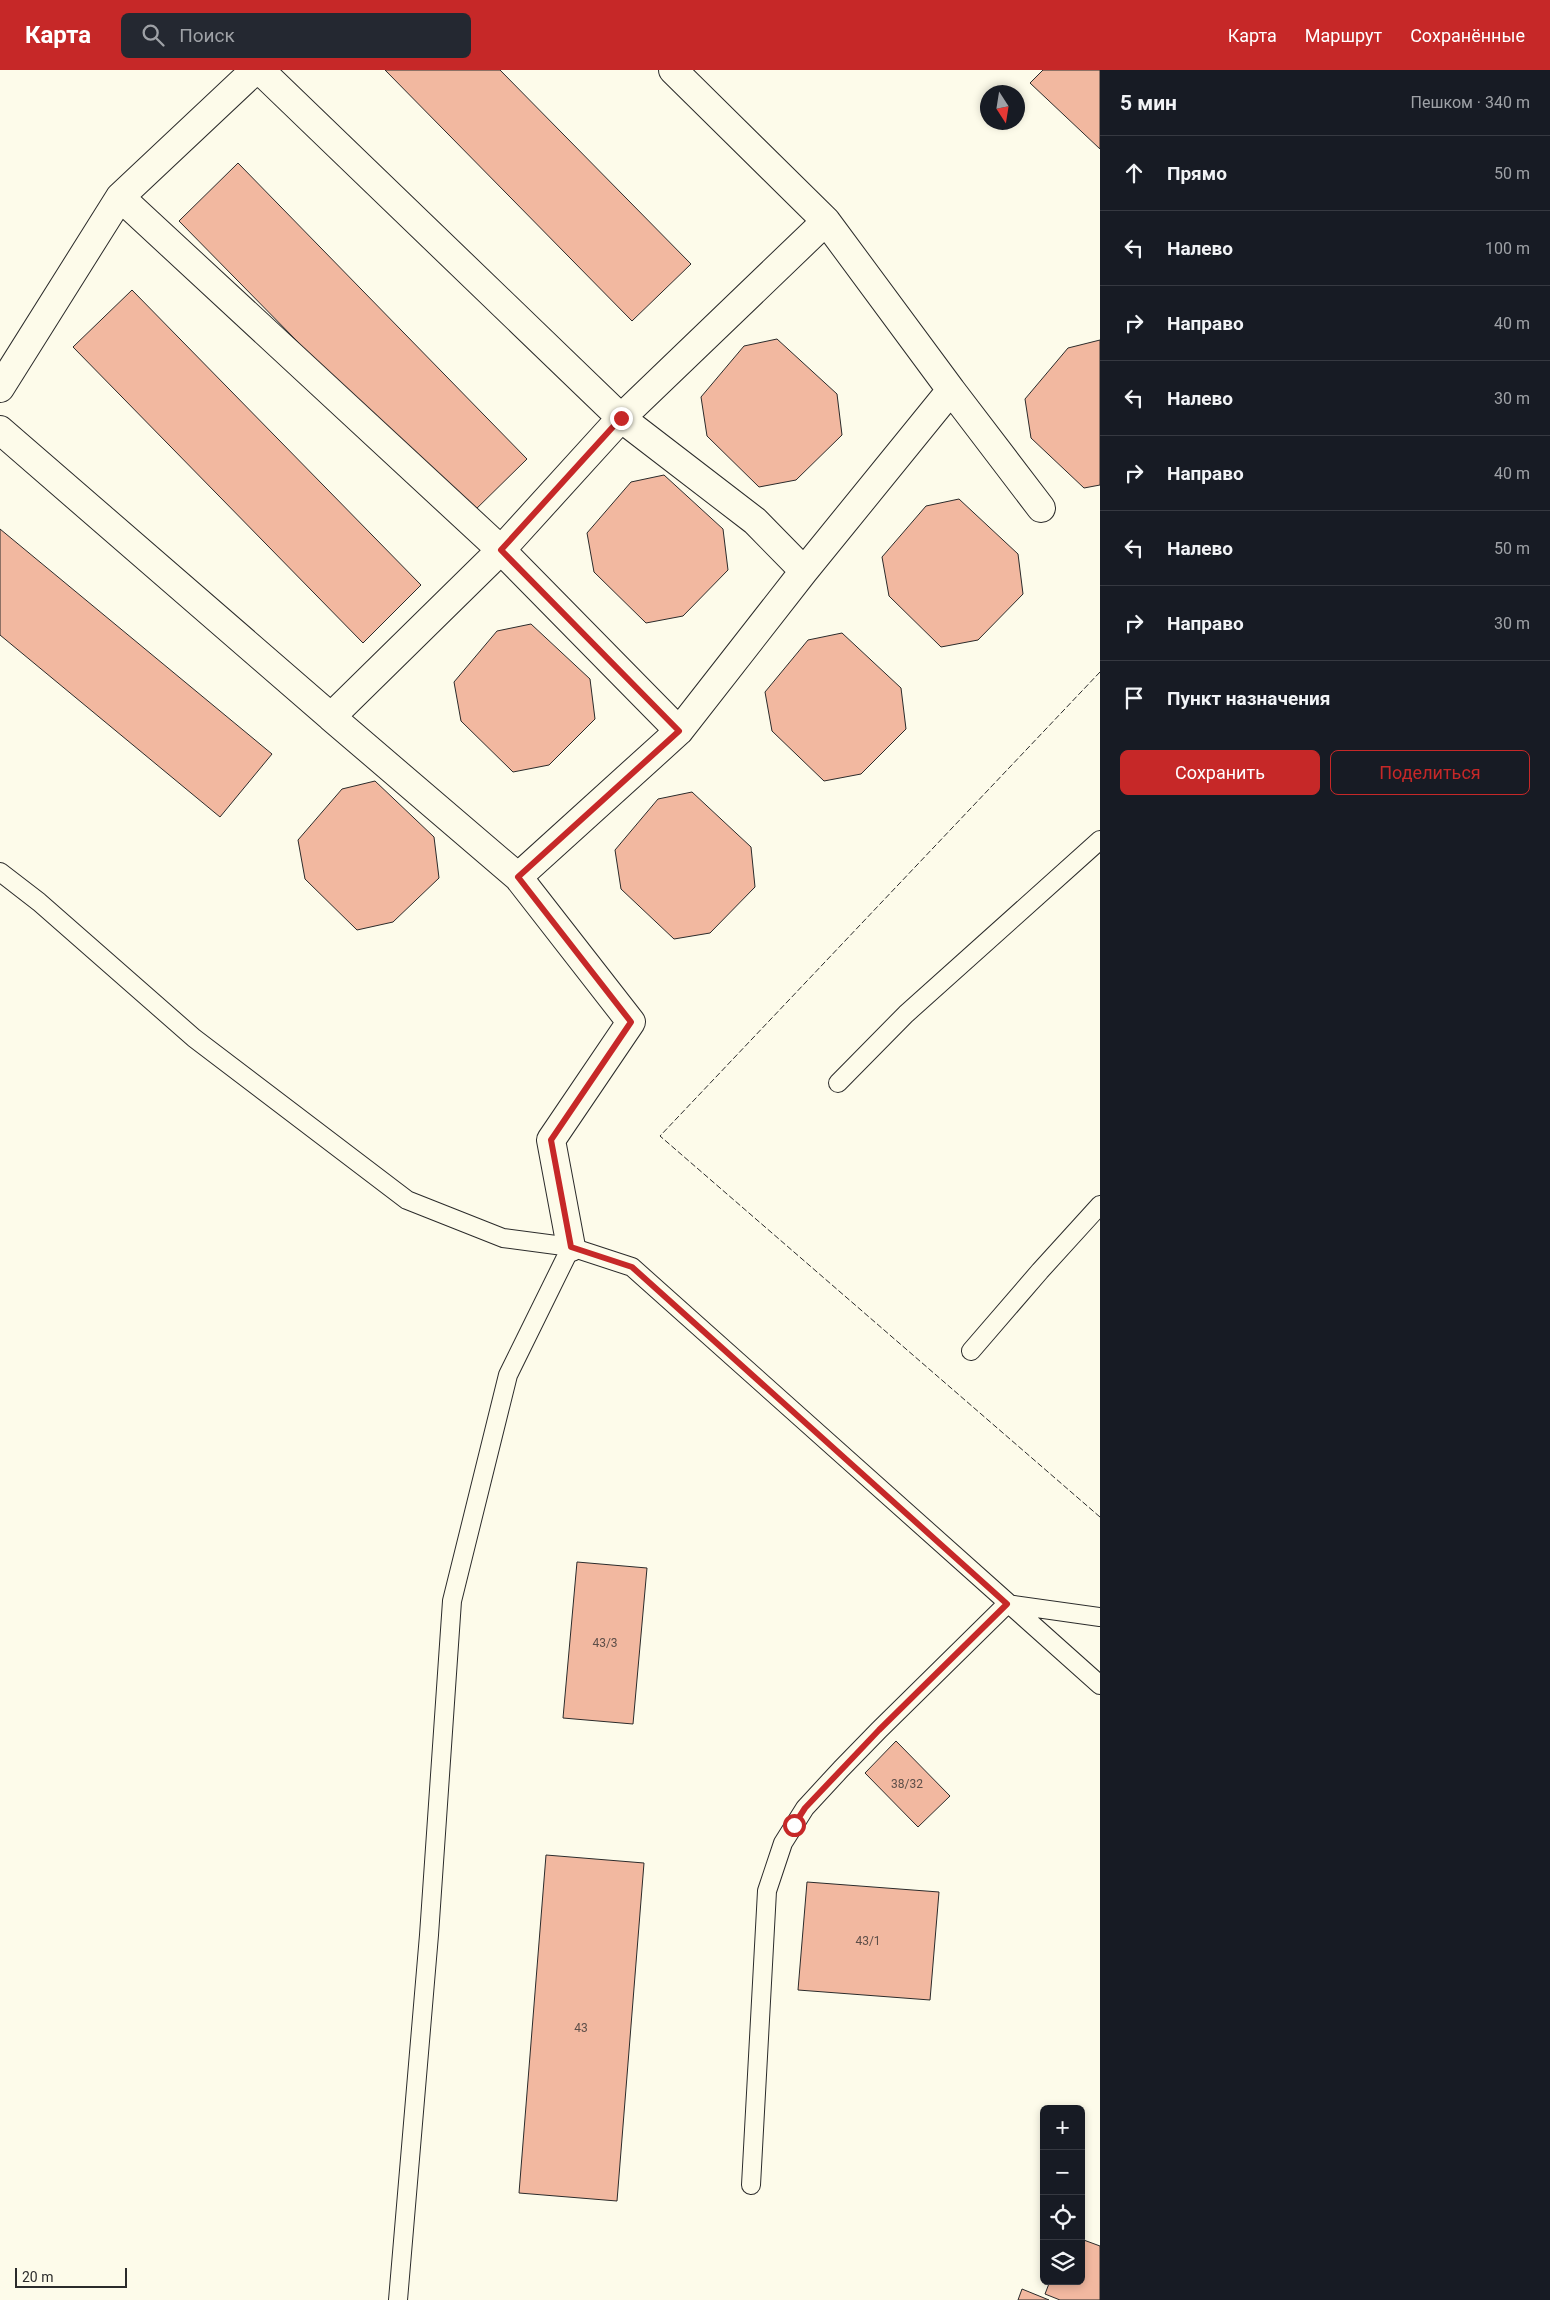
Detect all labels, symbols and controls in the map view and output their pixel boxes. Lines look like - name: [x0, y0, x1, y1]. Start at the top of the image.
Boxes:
- search box: [121, 13, 471, 58]
- text: Карта: [25, 21, 91, 49]
- icon: search: [139, 21, 167, 49]
- text: Поиск: [179, 24, 235, 47]
- text: Карта: [1228, 25, 1277, 46]
- text: Маршрут: [1305, 25, 1382, 46]
- text: Сохранённые: [1410, 25, 1525, 46]
- north arrow: [980, 85, 1025, 130]
- text: 5 мин: [1120, 91, 1177, 115]
- text: Пешком · 340 m: [1411, 93, 1530, 112]
- icon: ahead: [1120, 159, 1148, 187]
- text: Прямо: [1167, 162, 1227, 185]
- text: 50 m: [1494, 164, 1530, 183]
- icon: left: [1120, 234, 1148, 262]
- text: Налево: [1167, 237, 1233, 260]
- text: 100 m: [1485, 239, 1530, 258]
- icon: right: [1120, 309, 1148, 337]
- text: Направо: [1167, 312, 1244, 335]
- text: 40 m: [1494, 314, 1530, 333]
- icon: left: [1120, 384, 1148, 412]
- text: Налево: [1167, 387, 1233, 410]
- text: 30 m: [1494, 389, 1530, 408]
- route end: [610, 407, 633, 430]
- icon: right: [1120, 459, 1148, 487]
- text: Направо: [1167, 462, 1244, 485]
- text: 40 m: [1494, 464, 1530, 483]
- icon: left: [1120, 534, 1148, 562]
- text: Налево: [1167, 537, 1233, 560]
- text: 50 m: [1494, 539, 1530, 558]
- icon: right: [1120, 609, 1148, 637]
- text: Направо: [1167, 612, 1244, 635]
- text: 30 m: [1494, 614, 1530, 633]
- icon: arrive: [1120, 684, 1148, 712]
- text: Пункт назначения: [1167, 687, 1330, 710]
- button: Сохранить: [1120, 750, 1320, 795]
- button: Поделиться: [1330, 750, 1530, 795]
- house number: 43/3: [592, 1636, 618, 1650]
- house number: 38/32: [891, 1777, 923, 1791]
- route start: [783, 1814, 806, 1837]
- house number: 43/1: [855, 1934, 881, 1948]
- house number: 43: [574, 2021, 588, 2035]
- map controls: [1040, 2105, 1085, 2285]
- button: +: [1040, 2105, 1085, 2150]
- button: −: [1040, 2150, 1085, 2195]
- button: locate: [1040, 2195, 1085, 2240]
- button: layers: [1040, 2240, 1085, 2285]
- scale bar: [15, 2265, 128, 2288]
- text: 20 m: [22, 2269, 54, 2285]

